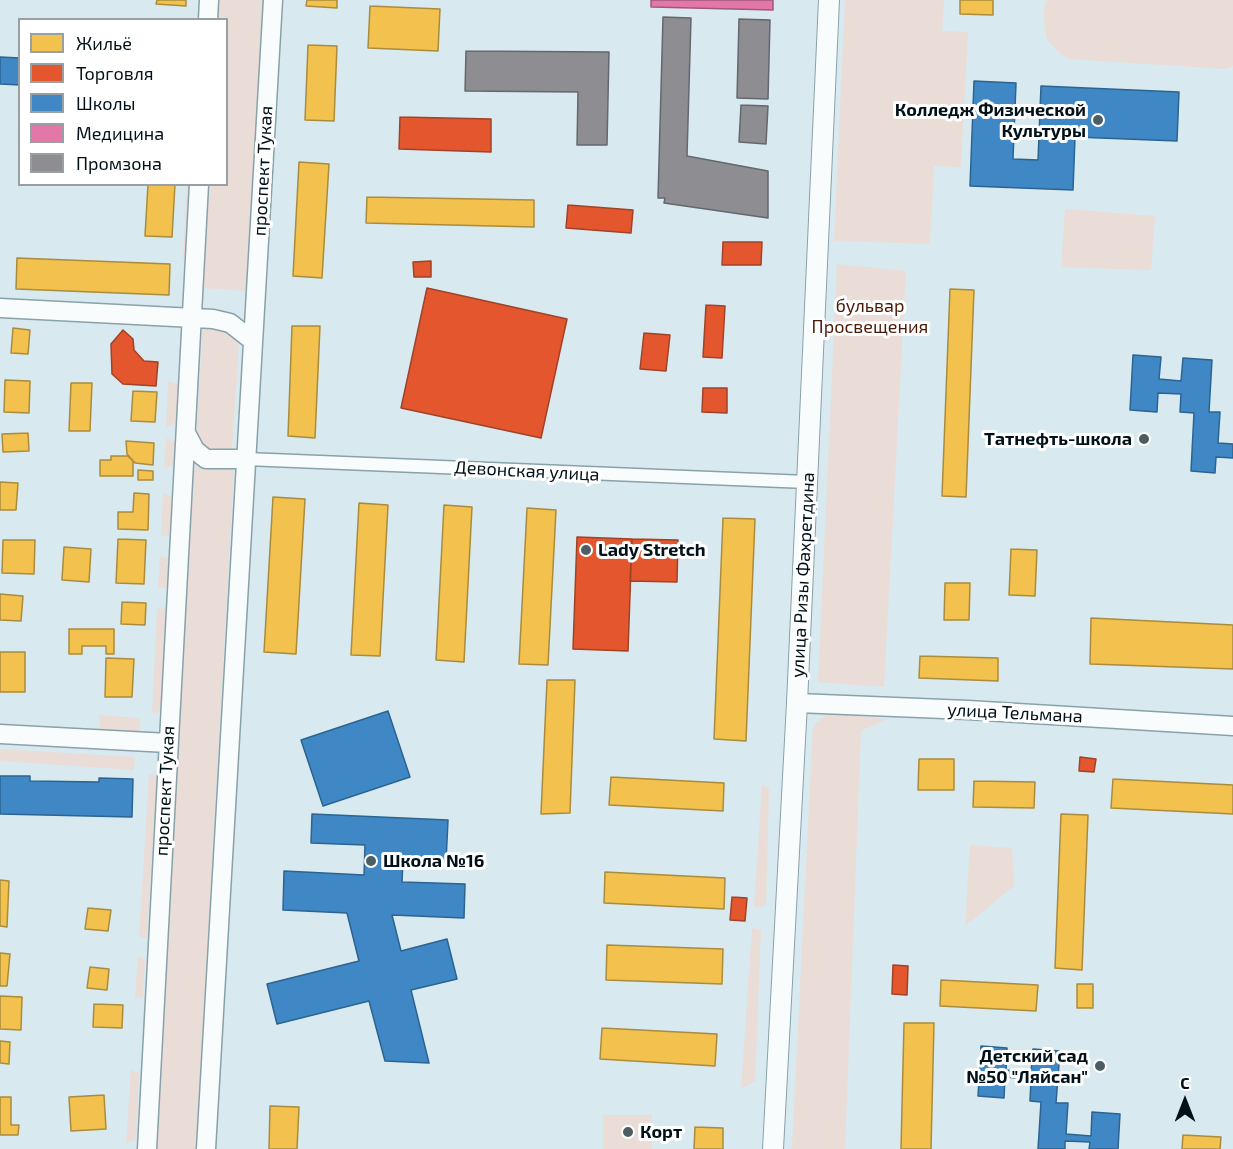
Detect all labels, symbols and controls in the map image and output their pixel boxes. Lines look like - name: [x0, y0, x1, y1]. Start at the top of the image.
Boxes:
- legend: [18, 18, 228, 186]
- text: Жильё: [76, 32, 132, 54]
- text: Торговля: [76, 62, 154, 84]
- text: Школы: [76, 92, 136, 114]
- place label: Колледж Физической Культуры: [895, 99, 1086, 142]
- street label: проспект Тукая: [249, 105, 277, 237]
- marker: Колледж Физической Культуры: [1091, 113, 1105, 127]
- text: Медицина: [76, 122, 164, 144]
- text: Промзона: [76, 152, 162, 174]
- park label: бульвар Просвещения: [812, 295, 928, 338]
- place label: Татнефть-школа: [984, 428, 1132, 450]
- marker: Татнефть-школа: [1137, 432, 1151, 446]
- street label: Девонская улица: [454, 456, 600, 486]
- street label: улица Ризы Фахретдина: [787, 472, 819, 678]
- place label: Lady Stretch: [598, 539, 706, 561]
- marker: Lady Stretch: [579, 543, 593, 557]
- street label: улица Тельмана: [947, 699, 1083, 727]
- street label: проспект Тукая: [151, 725, 179, 857]
- place label: Школа №16: [383, 850, 484, 872]
- marker: Школа №16: [364, 854, 378, 868]
- place label: Детский сад №50 "Ляйсан": [966, 1045, 1088, 1088]
- marker: Детский сад №50 "Ляйсан": [1093, 1059, 1107, 1073]
- north arrow: [1155, 1071, 1215, 1131]
- text: С: [1180, 1073, 1190, 1092]
- place label: Корт: [640, 1121, 682, 1143]
- marker: Корт: [621, 1125, 635, 1139]

